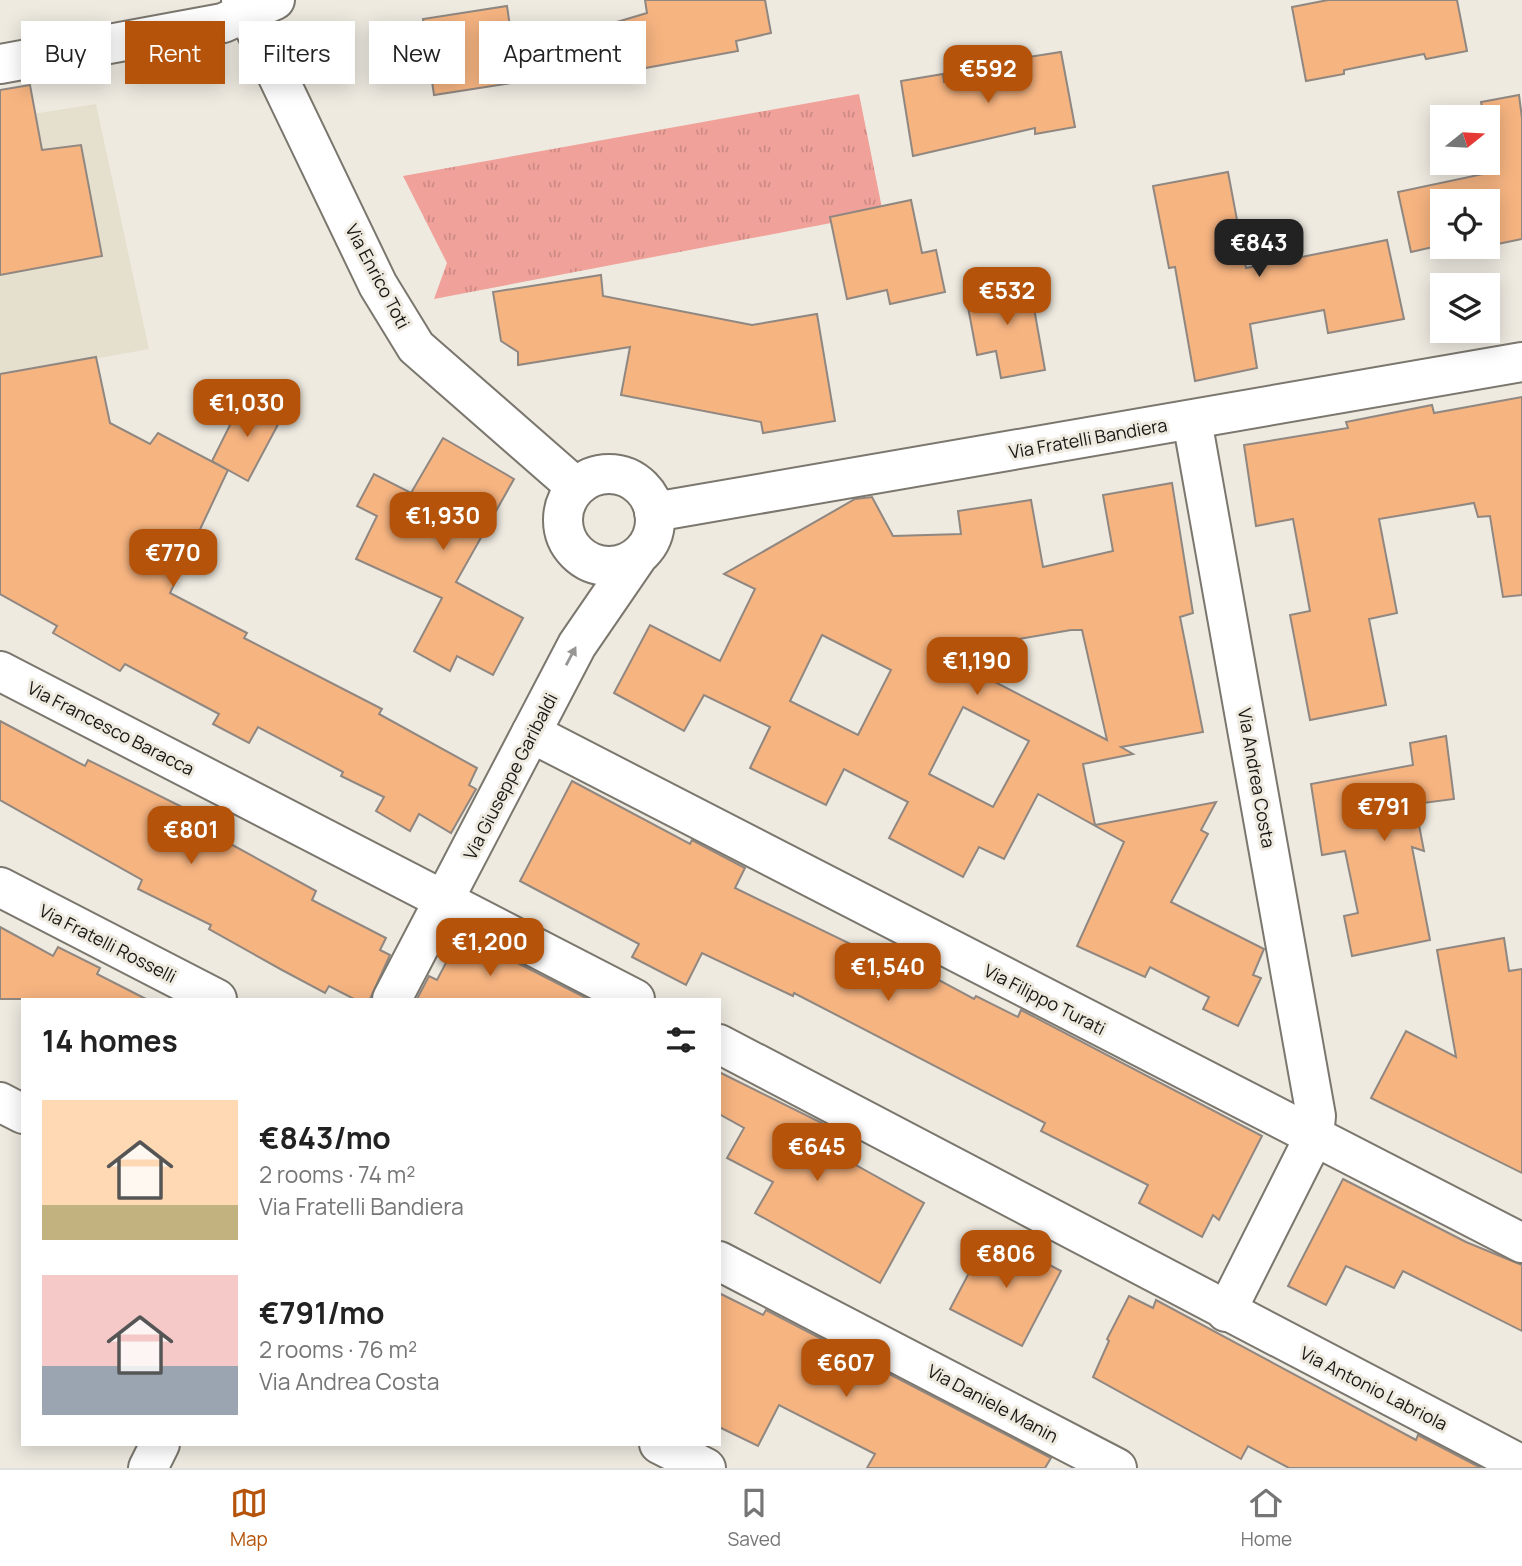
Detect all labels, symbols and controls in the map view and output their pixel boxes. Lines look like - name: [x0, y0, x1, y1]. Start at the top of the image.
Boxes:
- chip: Buy: [21, 21, 111, 84]
- chip: Rent: [125, 21, 225, 84]
- chip: Filters: [239, 21, 355, 84]
- chip: New: [369, 21, 465, 84]
- chip: Apartment: [479, 21, 646, 84]
- pin: €592: [947, 46, 1029, 105]
- text: €592: [959, 52, 1017, 84]
- north arrow: [1430, 105, 1500, 175]
- map controls: [1430, 105, 1500, 343]
- button: locate: [1430, 189, 1500, 259]
- street label: Via Enrico Toti: [340, 219, 416, 333]
- pin: €843: [1218, 219, 1300, 279]
- text: €843: [1230, 226, 1288, 258]
- pin: €532: [966, 268, 1048, 327]
- button: layers: [1430, 273, 1500, 343]
- text: €532: [979, 274, 1035, 306]
- pin: €1,030: [190, 380, 304, 439]
- text: €1,030: [209, 386, 285, 418]
- street label: Via Fratelli Bandiera: [1007, 412, 1169, 464]
- pin: €1,930: [386, 492, 500, 552]
- text: €1,930: [406, 499, 480, 531]
- pin: €770: [132, 530, 214, 589]
- text: €770: [145, 536, 201, 568]
- pin: €1,190: [920, 638, 1034, 697]
- text: €1,190: [943, 644, 1011, 676]
- one-way arrow: [565, 646, 577, 666]
- street label: Via Francesco Baracca: [23, 675, 199, 781]
- street label: Via Giuseppe Garibaldi: [458, 689, 562, 863]
- street label: Via Andrea Costa: [1233, 706, 1281, 850]
- pin: €791: [1343, 784, 1425, 843]
- text: €791: [1358, 790, 1410, 822]
- pin: €801: [150, 806, 232, 866]
- text: €801: [164, 813, 219, 845]
- street label: Via Fratelli Rosselli: [35, 898, 181, 988]
- pin: €1,200: [433, 918, 547, 978]
- text: €1,200: [452, 925, 528, 957]
- pin: €1,540: [831, 944, 945, 1003]
- text: €1,540: [851, 950, 925, 982]
- street label: Via Filippo Turati: [980, 958, 1110, 1040]
- text: 14 homes: [42, 1020, 178, 1061]
- icon: filters: [662, 1021, 700, 1059]
- text: €843/mo: [259, 1117, 391, 1158]
- pin: €645: [776, 1124, 858, 1183]
- icon: home: [98, 1128, 182, 1212]
- text: €645: [788, 1130, 846, 1162]
- text: 2 rooms · 74 m²: [259, 1158, 415, 1190]
- text: Via Fratelli Bandiera: [259, 1190, 464, 1222]
- pin: €806: [965, 1230, 1047, 1290]
- text: €806: [976, 1237, 1036, 1269]
- text: €791/mo: [259, 1292, 385, 1333]
- icon: home: [98, 1303, 182, 1387]
- text: 2 rooms · 76 m²: [259, 1333, 417, 1365]
- pin: €607: [805, 1340, 887, 1399]
- street label: Via Antonio Labriola: [1296, 1340, 1452, 1436]
- text: €607: [817, 1346, 875, 1378]
- street label: Via Daniele Manin: [923, 1358, 1063, 1448]
- text: Via Andrea Costa: [259, 1365, 440, 1397]
- tab: Map: [230, 1484, 268, 1552]
- tab: Saved: [728, 1484, 781, 1552]
- tab: Home: [1241, 1484, 1292, 1552]

